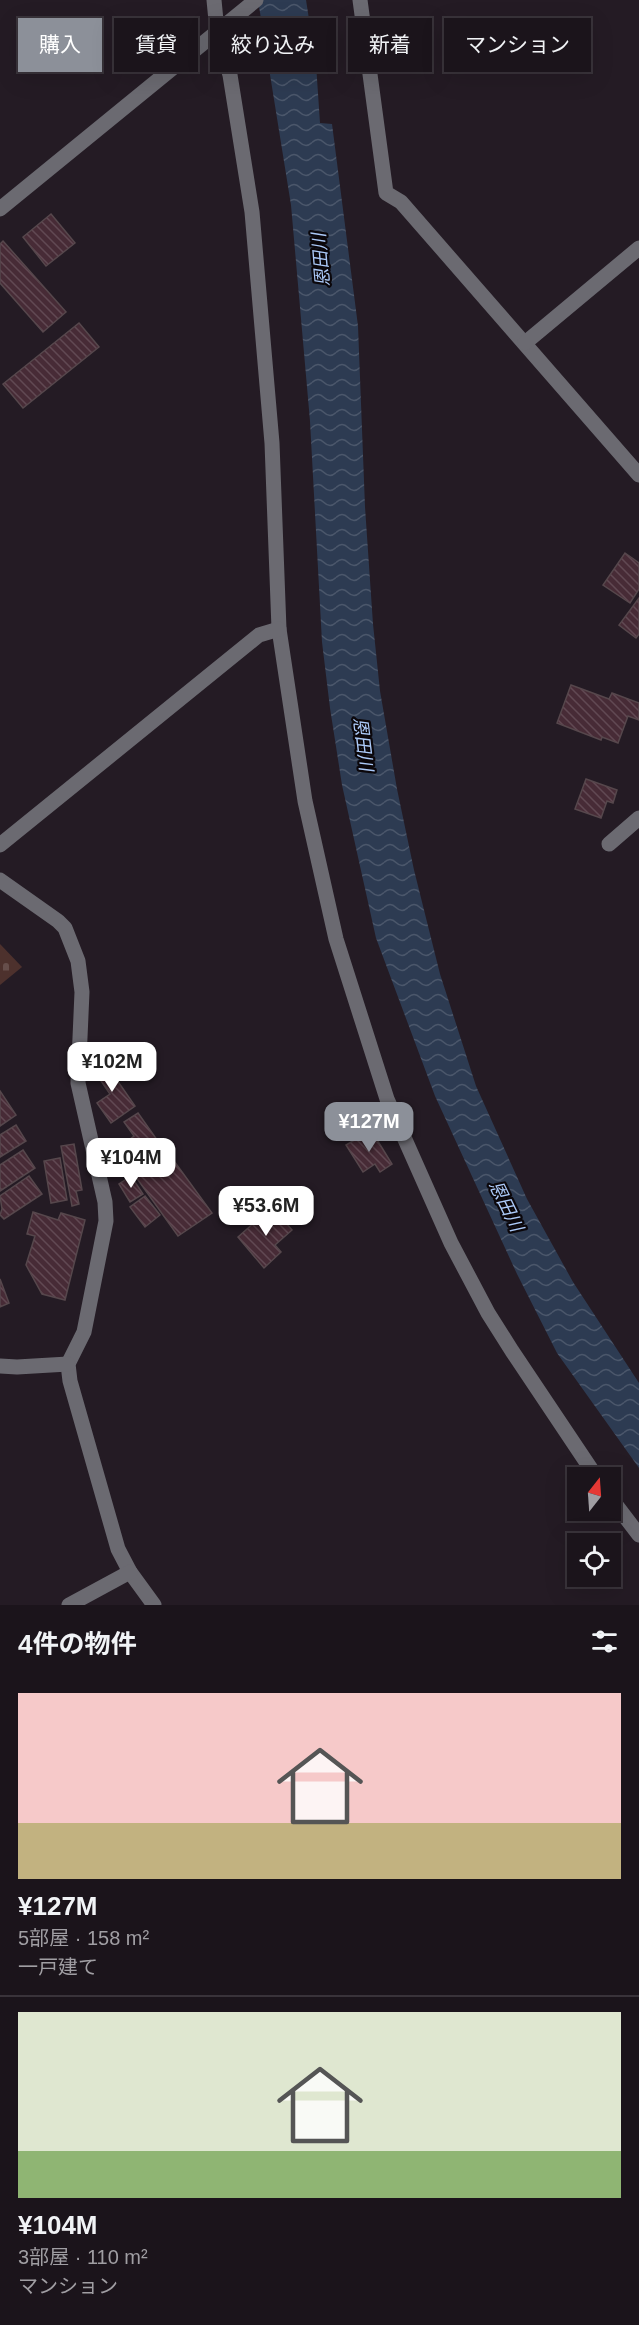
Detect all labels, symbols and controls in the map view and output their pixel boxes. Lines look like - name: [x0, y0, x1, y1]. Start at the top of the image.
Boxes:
- chip: 購入: [18, 18, 102, 72]
- chip: 賃貸: [114, 18, 198, 72]
- chip: 絞り込み: [210, 18, 336, 72]
- chip: 新着: [348, 18, 432, 72]
- chip: マンション: [444, 18, 591, 72]
- water label: 恩田川: [309, 230, 333, 288]
- water label: 恩田川: [350, 716, 376, 774]
- pin: ¥102M: [70, 1042, 154, 1093]
- text: ¥102M: [81, 1050, 143, 1072]
- pin: ¥127M: [327, 1102, 411, 1153]
- text: ¥127M: [338, 1110, 400, 1132]
- pin: ¥104M: [89, 1138, 173, 1189]
- text: ¥104M: [100, 1146, 162, 1168]
- water label: 恩田川: [485, 1177, 528, 1236]
- pin: ¥53.6M: [217, 1186, 315, 1237]
- text: ¥53.6M: [233, 1194, 299, 1216]
- north arrow: [567, 1467, 621, 1521]
- map controls: [567, 1467, 621, 1587]
- button: locate: [567, 1533, 621, 1587]
- icon: filters: [588, 1625, 621, 1658]
- text: 4件の物件: [18, 1629, 136, 1659]
- icon: home: [266, 1732, 374, 1840]
- text: ¥127M: [18, 1891, 98, 1921]
- text: 5部屋 · 158 m²: [18, 1927, 149, 1949]
- text: 一戸建て: [18, 1956, 98, 1978]
- icon: home: [266, 2051, 374, 2159]
- text: ¥104M: [18, 2210, 98, 2240]
- text: 3部屋 · 110 m²: [18, 2246, 148, 2268]
- text: マンション: [18, 2275, 118, 2297]

